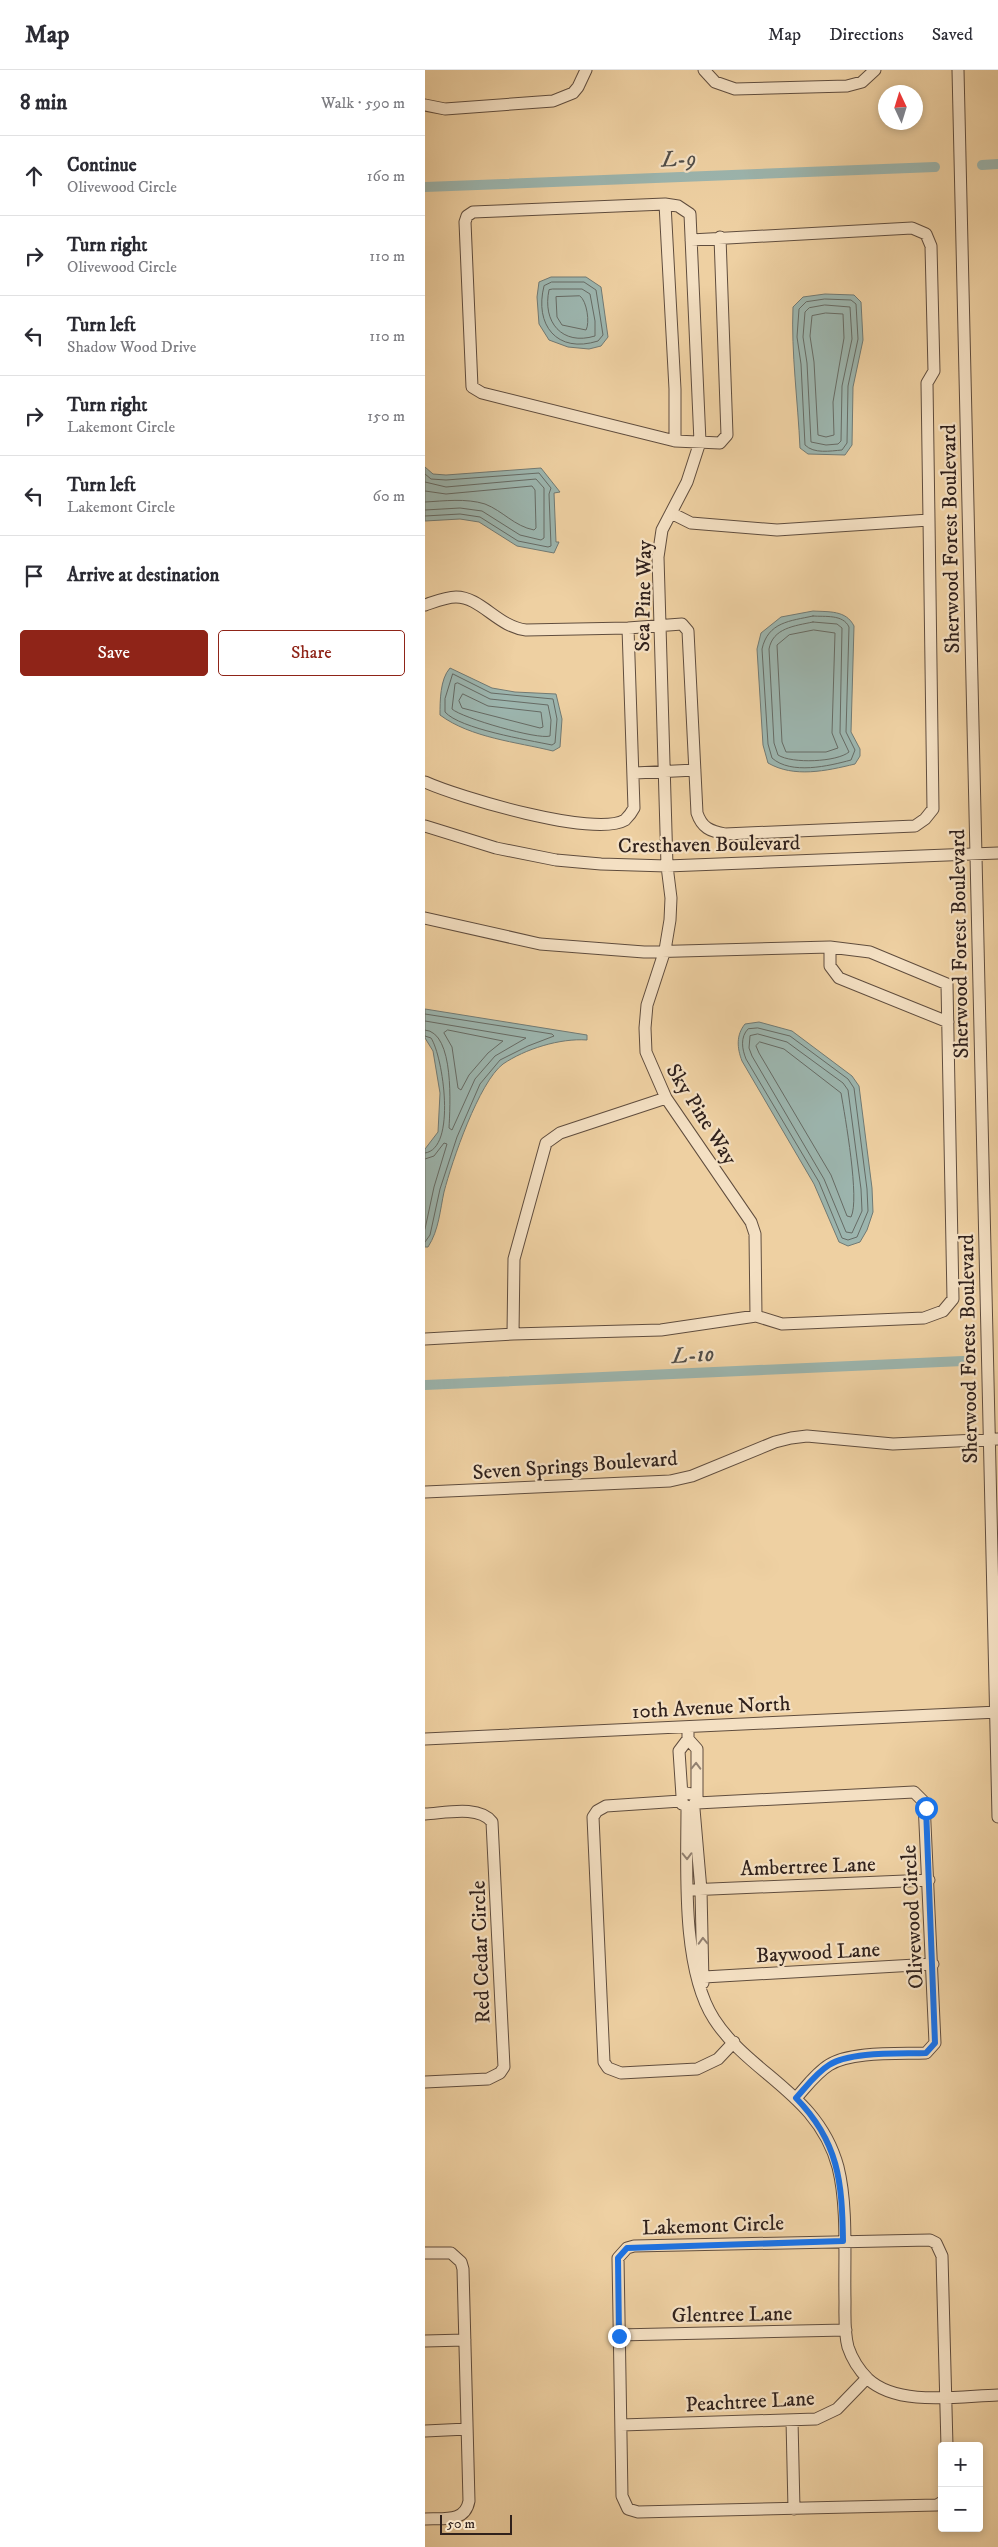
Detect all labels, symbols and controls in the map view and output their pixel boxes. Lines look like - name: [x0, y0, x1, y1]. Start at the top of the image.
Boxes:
- text: Map: [25, 20, 69, 50]
- text: Map: [768, 24, 801, 46]
- text: Directions: [829, 24, 904, 46]
- text: Saved: [932, 24, 973, 46]
- north arrow: [878, 85, 923, 130]
- text: 8 min: [20, 90, 67, 116]
- text: Walk · 590 m: [321, 93, 405, 113]
- water label: L-9: [659, 145, 697, 174]
- text: Continue: [67, 154, 137, 177]
- icon: ahead: [20, 162, 48, 190]
- text: 160 m: [367, 166, 405, 186]
- text: Olivewood Circle: [67, 177, 177, 197]
- text: Turn right: [67, 234, 147, 257]
- icon: right: [20, 242, 48, 270]
- text: 110 m: [369, 246, 405, 266]
- text: Olivewood Circle: [67, 257, 177, 277]
- text: Turn left: [67, 314, 136, 337]
- icon: left: [20, 322, 48, 350]
- text: 110 m: [369, 326, 405, 346]
- text: Shadow Wood Drive: [67, 337, 196, 357]
- text: Turn right: [67, 394, 147, 417]
- icon: right: [20, 402, 48, 430]
- text: 150 m: [367, 406, 405, 426]
- text: Lakemont Circle: [67, 417, 175, 437]
- street label: Sherwood Forest Boulevard: [936, 424, 966, 654]
- text: Turn left: [67, 474, 136, 497]
- icon: left: [20, 482, 48, 510]
- text: 60 m: [373, 486, 405, 506]
- text: Lakemont Circle: [67, 497, 175, 517]
- street label: Sea Pine Way: [630, 539, 658, 652]
- icon: arrive: [20, 562, 48, 590]
- text: Arrive at destination: [67, 564, 219, 587]
- button: Save: [20, 630, 208, 676]
- button: Share: [218, 630, 405, 676]
- street label: Sherwood Forest Boulevard: [945, 829, 975, 1059]
- street label: Cresthaven Boulevard: [618, 830, 801, 860]
- street label: Sky Pine Way: [660, 1059, 743, 1171]
- street label: Sherwood Forest Boulevard: [954, 1234, 984, 1464]
- water label: L-10: [669, 1341, 715, 1370]
- street label: Seven Springs Boulevard: [472, 1446, 679, 1486]
- street label: 10th Avenue North: [631, 1691, 791, 1725]
- one-way arrow: [691, 1761, 701, 1769]
- route start: [915, 1797, 938, 1820]
- street label: Olivewood Circle: [896, 1844, 930, 1990]
- street label: Ambertree Lane: [740, 1852, 876, 1882]
- one-way arrow: [682, 1853, 693, 1861]
- street label: Red Cedar Circle: [466, 1880, 496, 2024]
- one-way arrow: [697, 1937, 708, 1945]
- street label: Baywood Lane: [755, 1937, 881, 1969]
- street label: Lakemont Circle: [642, 2211, 785, 2241]
- street label: Glentree Lane: [672, 2301, 793, 2329]
- route end: [608, 2325, 631, 2348]
- street label: Peachtree Lane: [685, 2386, 816, 2418]
- map controls: [938, 2442, 983, 2532]
- button: +: [938, 2442, 983, 2487]
- button: −: [938, 2487, 983, 2532]
- scale bar: [440, 2512, 513, 2535]
- text: 50 m: [447, 2515, 475, 2533]

